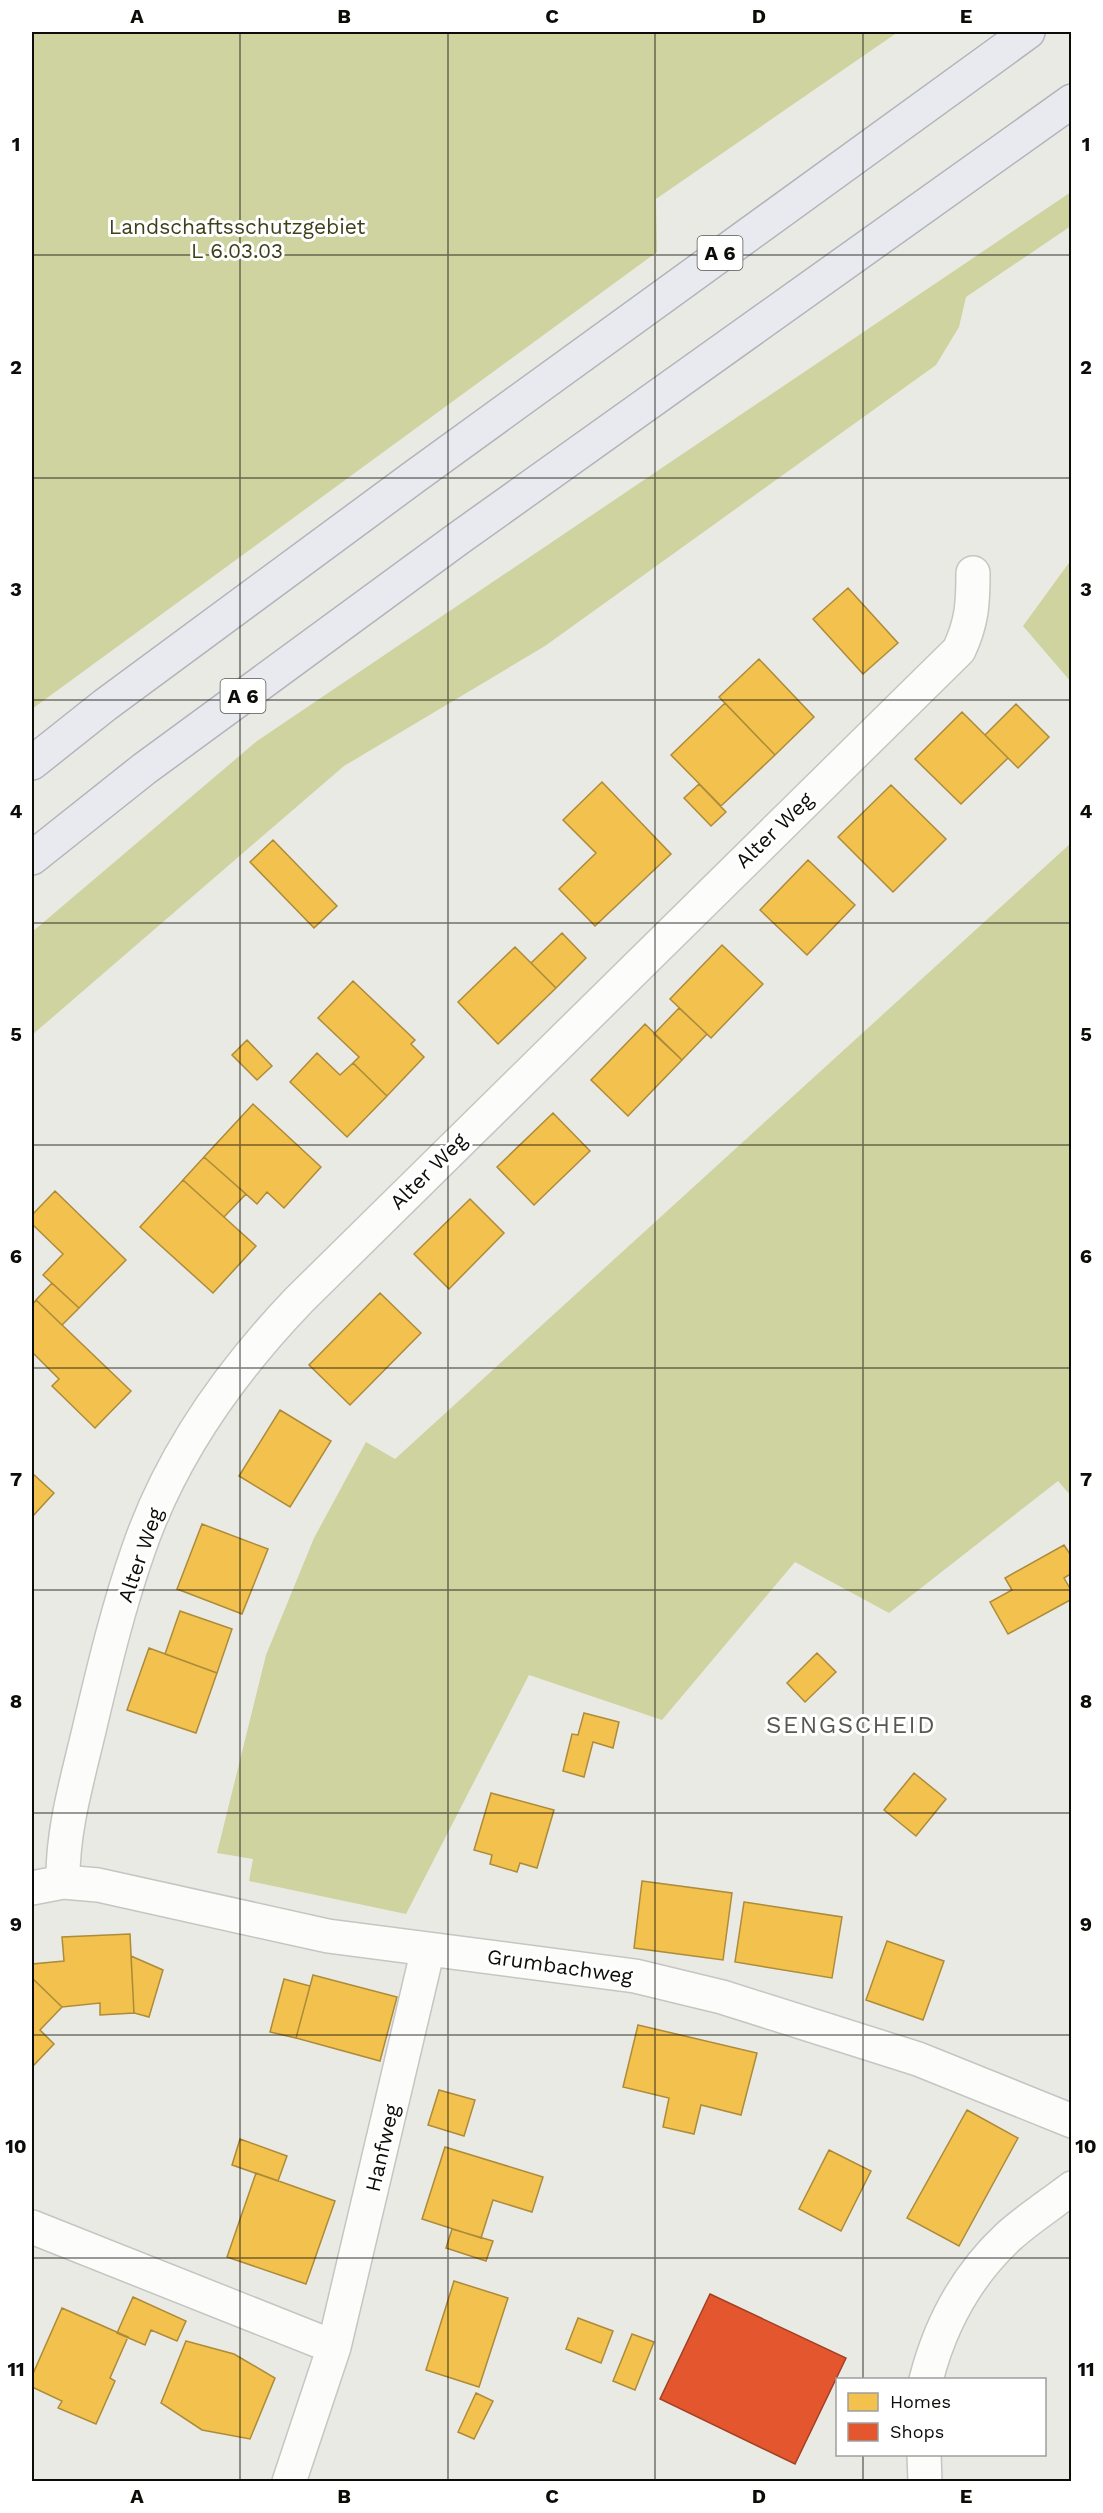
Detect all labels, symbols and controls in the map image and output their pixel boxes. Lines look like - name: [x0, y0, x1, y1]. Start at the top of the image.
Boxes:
- text: A: [130, 4, 144, 28]
- text: B: [337, 4, 351, 28]
- text: C: [545, 4, 559, 28]
- text: D: [752, 4, 766, 28]
- text: E: [960, 4, 972, 28]
- text: 1: [12, 132, 20, 156]
- text: 1: [1082, 132, 1090, 156]
- park label: Landschaftsschutzgebiet L 6.03.03: [109, 214, 366, 263]
- road number: A 6: [698, 236, 742, 270]
- text: 2: [10, 355, 22, 379]
- text: 2: [1080, 355, 1092, 379]
- text: 3: [10, 577, 22, 601]
- text: 3: [1080, 577, 1092, 601]
- road number: A 6: [220, 679, 266, 713]
- street label: Alter Weg: [730, 786, 819, 873]
- text: 4: [10, 799, 23, 823]
- text: 4: [1080, 799, 1093, 823]
- text: 5: [10, 1022, 22, 1046]
- text: 5: [1080, 1022, 1092, 1046]
- street label: Alter Weg: [384, 1127, 472, 1215]
- text: 6: [10, 1244, 22, 1268]
- text: 6: [1080, 1244, 1092, 1268]
- text: 7: [10, 1467, 22, 1491]
- text: 7: [1080, 1467, 1092, 1491]
- street label: Alter Weg: [112, 1504, 168, 1606]
- text: 8: [10, 1689, 22, 1713]
- text: 8: [1080, 1689, 1092, 1713]
- district label: SENGSCHEID: [766, 1711, 936, 1739]
- text: 9: [10, 1912, 22, 1936]
- text: 9: [1080, 1912, 1092, 1936]
- street label: Grumbachweg: [486, 1943, 635, 1989]
- street label: Hanfweg: [360, 2101, 404, 2194]
- text: 10: [5, 2134, 27, 2158]
- text: 10: [1075, 2134, 1097, 2158]
- text: 11: [7, 2357, 25, 2381]
- text: 11: [1077, 2357, 1095, 2381]
- legend: [836, 2378, 1046, 2456]
- text: Homes: [890, 2391, 951, 2412]
- text: Shops: [890, 2421, 944, 2442]
- text: A: [130, 2484, 144, 2508]
- text: B: [337, 2484, 351, 2508]
- text: C: [545, 2484, 559, 2508]
- text: D: [752, 2484, 766, 2508]
- text: E: [960, 2484, 972, 2508]

